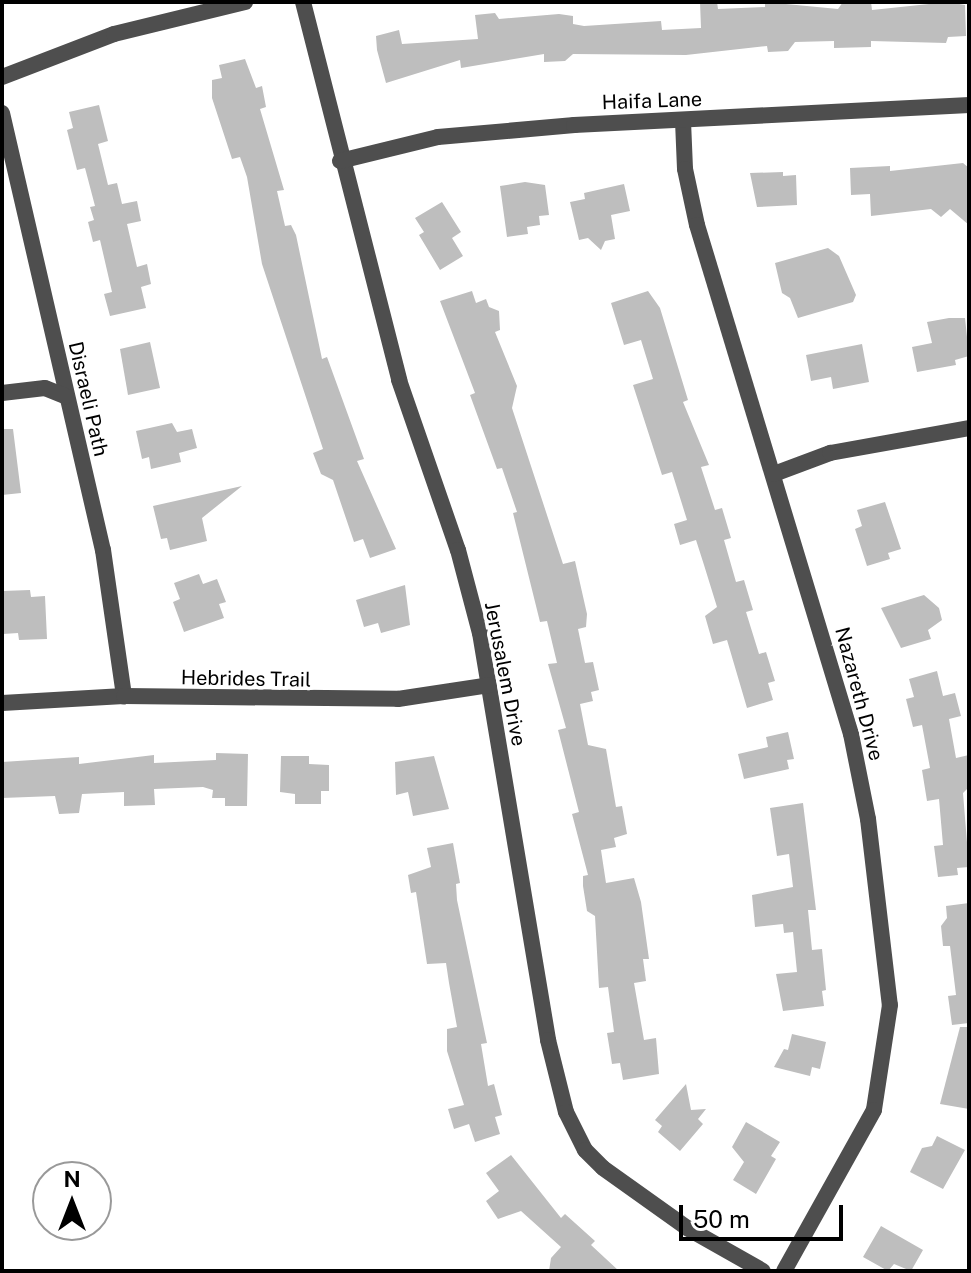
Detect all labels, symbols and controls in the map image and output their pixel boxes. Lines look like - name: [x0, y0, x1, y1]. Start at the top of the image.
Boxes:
- street label: Haifa Lane: [601, 87, 703, 115]
- street label: Disraeli Path: [63, 339, 113, 459]
- street label: Jerusalem Drive: [479, 600, 531, 748]
- street label: Nazareth Drive: [830, 625, 888, 763]
- street label: Hebrides Trail: [181, 666, 311, 692]
- north arrow: [32, 1161, 112, 1241]
- text: N: [63, 1166, 81, 1192]
- scale bar: [683, 1189, 847, 1239]
- text: 50 m: [693, 1205, 750, 1233]

